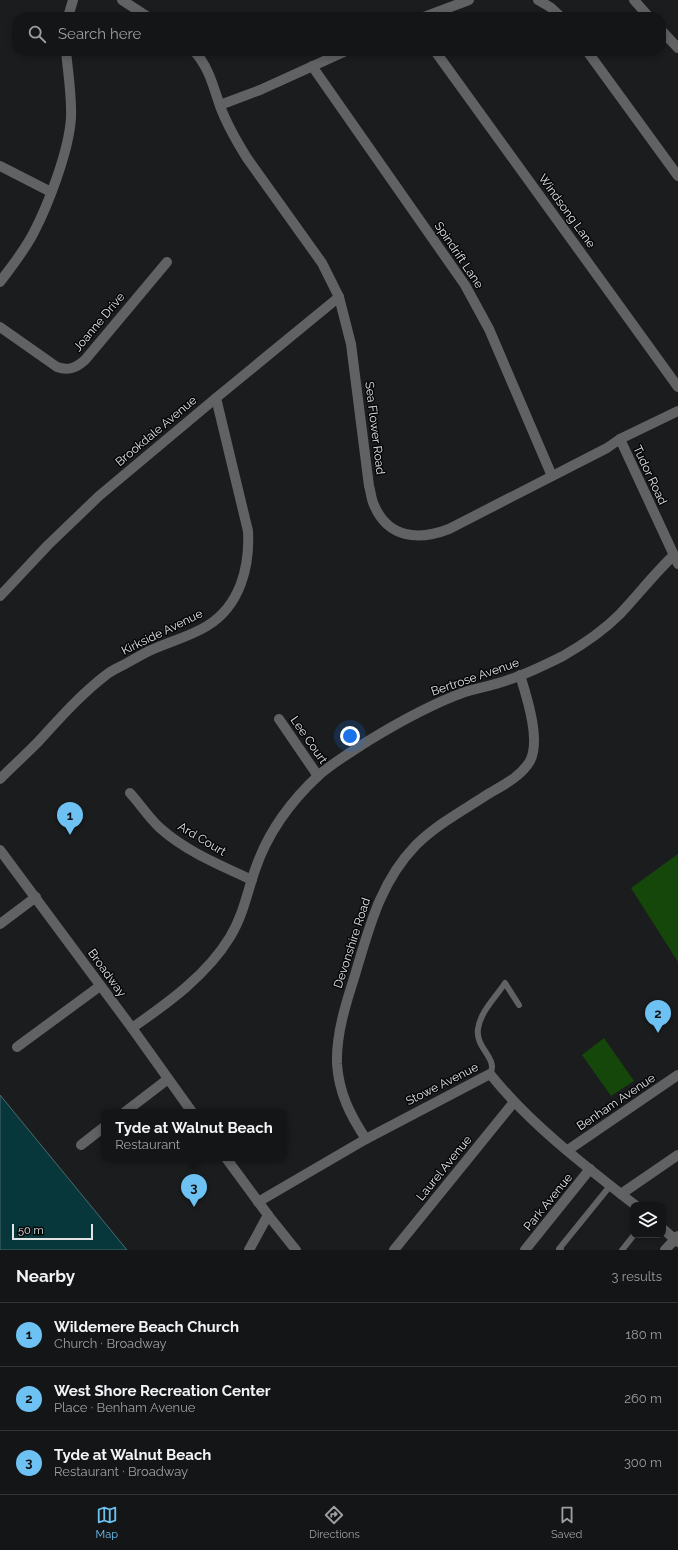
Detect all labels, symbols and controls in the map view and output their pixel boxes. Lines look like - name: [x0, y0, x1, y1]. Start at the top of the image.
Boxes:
- search box: [12, 12, 666, 56]
- icon: search: [26, 23, 48, 45]
- text: Search here: [58, 25, 141, 43]
- street label: Windsong Lane: [536, 171, 598, 251]
- street label: Spindrift Lane: [432, 219, 486, 291]
- street label: Joanne Drive: [70, 290, 128, 354]
- street label: Sea Flower Road: [362, 381, 388, 475]
- street label: Brookdale Avenue: [113, 393, 199, 469]
- street label: Tudor Road: [630, 443, 670, 507]
- street label: Kirkside Avenue: [119, 606, 205, 658]
- street label: Bertrose Avenue: [429, 655, 521, 699]
- street label: Lee Court: [288, 714, 330, 766]
- your location: [340, 726, 360, 746]
- pin: 1: [57, 802, 83, 835]
- street label: Ard Court: [175, 819, 229, 859]
- street label: Devonshire Road: [331, 896, 373, 990]
- street label: Broadway: [85, 946, 129, 1000]
- pin: 2: [645, 1000, 671, 1033]
- street label: Stowe Avenue: [403, 1060, 481, 1108]
- street label: Benham Avenue: [574, 1071, 658, 1133]
- popup: [101, 1109, 287, 1161]
- text: Tyde at Walnut Beach: [115, 1119, 273, 1137]
- street label: Laurel Avenue: [414, 1133, 474, 1203]
- text: Restaurant: [115, 1137, 180, 1152]
- street label: Park Avenue: [521, 1171, 575, 1233]
- pin: 3: [181, 1174, 207, 1207]
- map controls: [630, 1202, 666, 1238]
- button: layers: [630, 1202, 666, 1238]
- scale bar: [12, 1222, 93, 1241]
- text: 50 m: [18, 1224, 44, 1237]
- text: Nearby: [16, 1266, 75, 1286]
- text: 3 results: [612, 1269, 662, 1284]
- text: Wildemere Beach Church: [54, 1318, 239, 1336]
- text: 1: [26, 1327, 32, 1342]
- text: 180 m: [626, 1327, 662, 1342]
- text: Church · Broadway: [54, 1336, 167, 1351]
- text: West Shore Recreation Center: [54, 1382, 271, 1400]
- text: 2: [25, 1391, 33, 1406]
- text: 260 m: [624, 1391, 662, 1406]
- text: Place · Benham Avenue: [54, 1400, 196, 1415]
- text: Tyde at Walnut Beach: [54, 1446, 211, 1464]
- text: 3: [25, 1455, 33, 1470]
- text: 300 m: [624, 1455, 662, 1470]
- text: Restaurant · Broadway: [54, 1464, 188, 1479]
- tab: Map: [96, 1504, 118, 1541]
- tab: Directions: [309, 1504, 360, 1541]
- tab: Saved: [551, 1504, 582, 1541]

